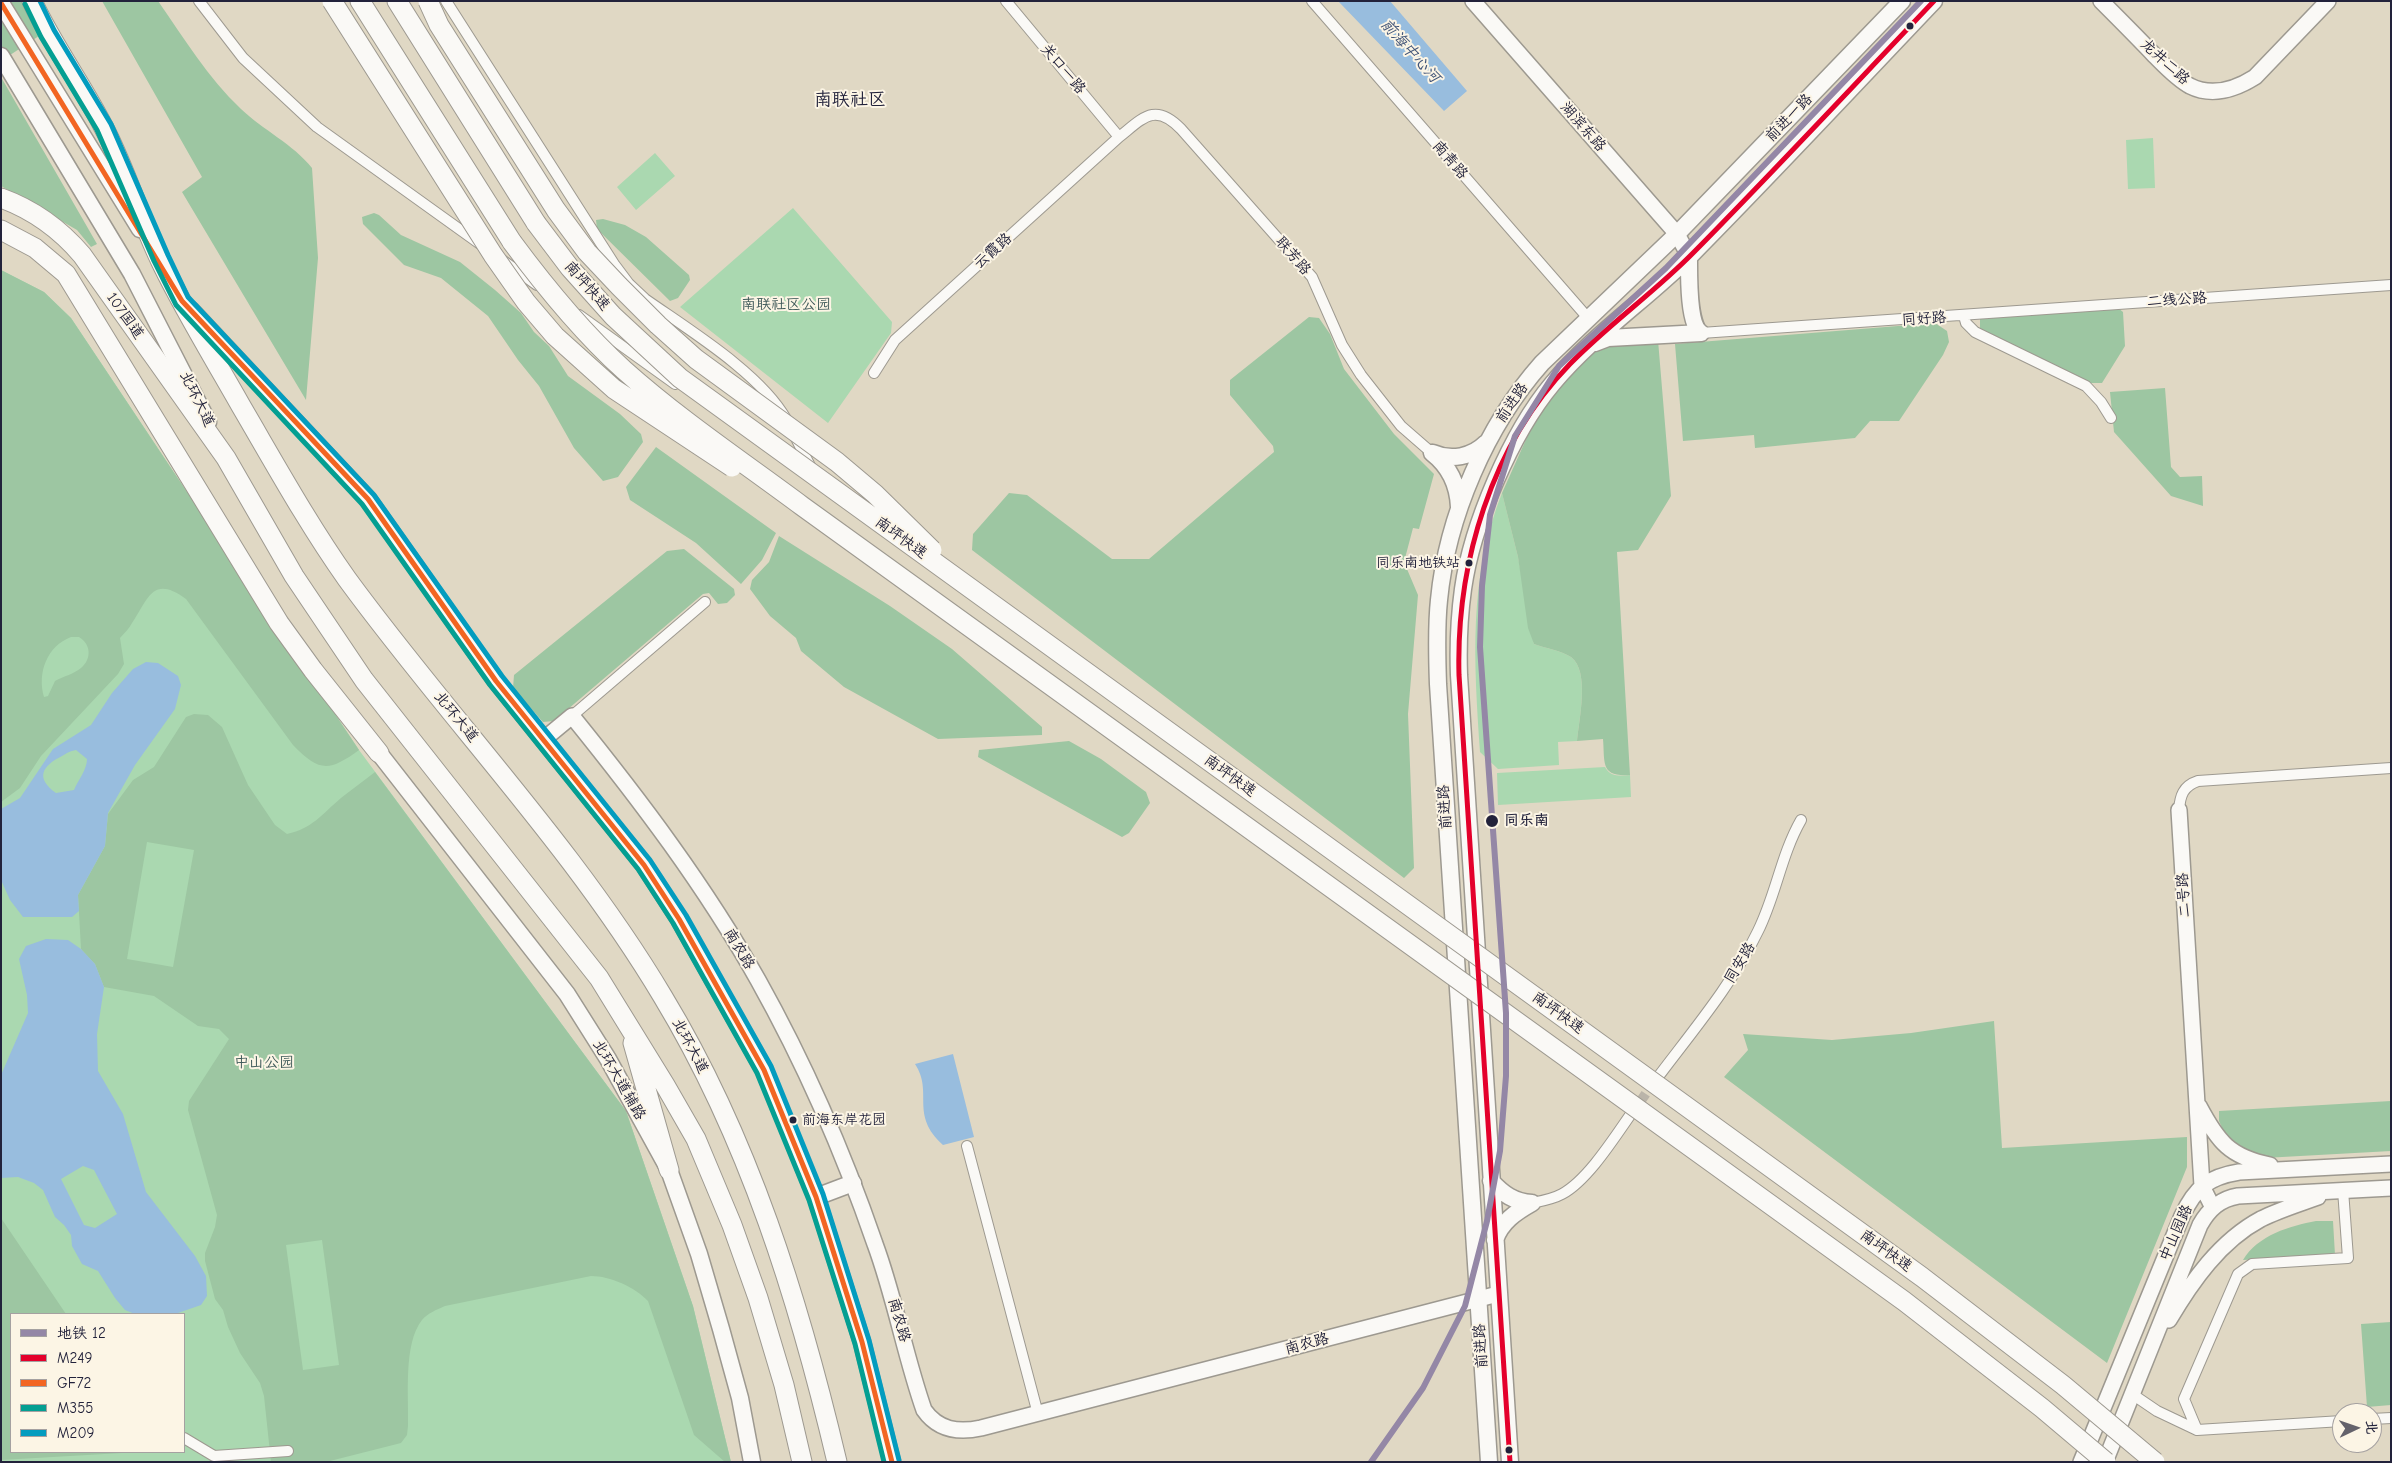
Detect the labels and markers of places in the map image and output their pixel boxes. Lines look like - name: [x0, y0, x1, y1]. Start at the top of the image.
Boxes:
- unlabelled marker: [1905, 21, 1915, 31]
- place label: 同乐南地铁站: [1376, 555, 1460, 571]
- marker: 同乐南地铁站: [1464, 558, 1474, 568]
- place label: 同乐南: [1504, 812, 1549, 830]
- marker: 同乐南: [1484, 813, 1500, 829]
- place label: 前海东岸花园: [802, 1112, 886, 1128]
- marker: 前海东岸花园: [788, 1115, 798, 1125]
- unlabelled marker: [1504, 1445, 1514, 1455]

